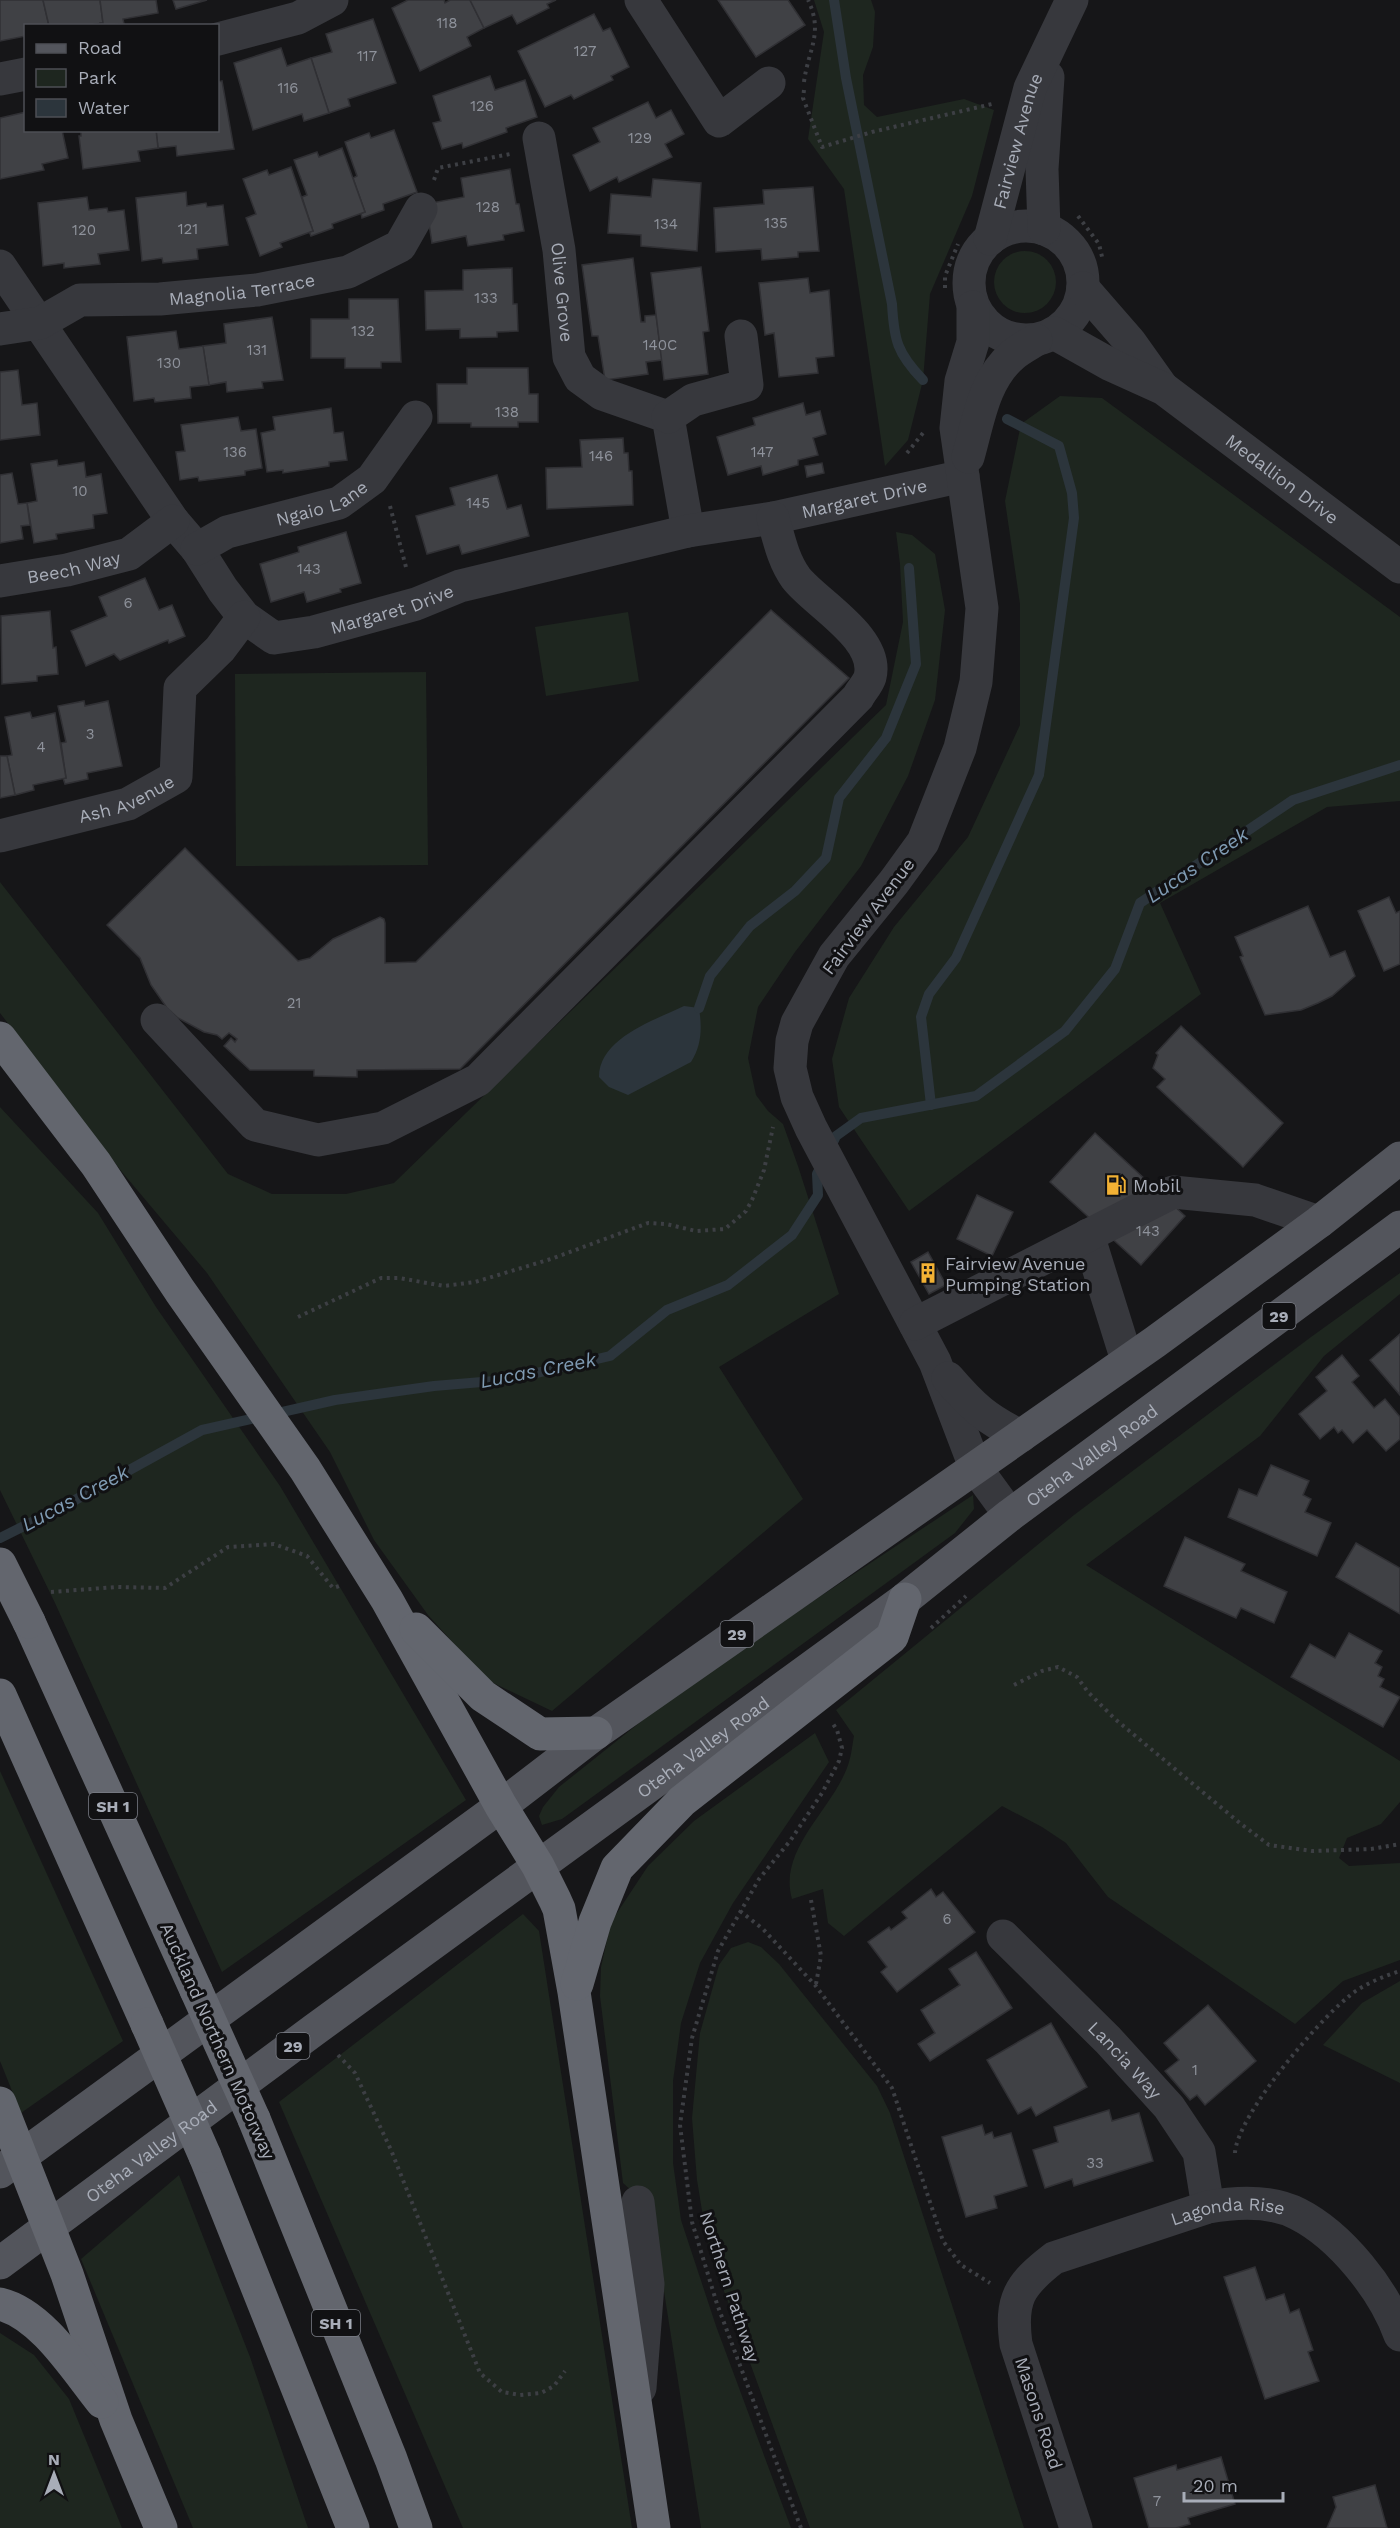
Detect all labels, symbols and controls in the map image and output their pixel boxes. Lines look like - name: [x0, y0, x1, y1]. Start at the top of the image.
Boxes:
- house number: 118: [437, 14, 457, 32]
- legend: [24, 24, 219, 132]
- text: Road: [78, 37, 122, 58]
- house number: 127: [574, 42, 596, 60]
- house number: 117: [357, 47, 377, 65]
- text: Park: [78, 67, 117, 88]
- street label: Fairview Avenue: [988, 69, 1046, 211]
- house number: 116: [278, 79, 298, 97]
- text: Water: [78, 97, 130, 118]
- house number: 126: [470, 97, 494, 115]
- house number: 129: [628, 129, 652, 147]
- house number: 128: [476, 198, 500, 216]
- house number: 135: [764, 214, 788, 232]
- house number: 134: [654, 215, 678, 233]
- house number: 121: [178, 220, 198, 238]
- house number: 120: [72, 221, 96, 239]
- street label: Olive Grove: [547, 240, 578, 343]
- street label: Magnolia Terrace: [168, 268, 317, 309]
- house number: 133: [474, 289, 498, 307]
- house number: 132: [351, 322, 375, 340]
- house number: 140C: [643, 336, 677, 354]
- house number: 131: [247, 341, 267, 359]
- house number: 130: [157, 354, 181, 372]
- house number: 138: [495, 403, 519, 421]
- street label: Medallion Drive: [1222, 429, 1343, 528]
- house number: 136: [223, 443, 247, 461]
- house number: 147: [751, 443, 773, 461]
- house number: 146: [589, 447, 613, 465]
- street label: Margaret Drive: [799, 474, 929, 522]
- street label: Ngaio Lane: [274, 475, 371, 529]
- house number: 10: [72, 482, 88, 500]
- house number: 145: [466, 494, 490, 512]
- street label: Beech Way: [25, 546, 123, 587]
- house number: 143: [297, 560, 321, 578]
- street label: Margaret Drive: [328, 579, 456, 638]
- house number: 6: [123, 594, 133, 612]
- house number: 3: [86, 725, 94, 743]
- house number: 4: [36, 738, 46, 756]
- street label: Ash Avenue: [76, 770, 177, 826]
- water label: Lucas Creek: [1141, 821, 1254, 908]
- street label: Fairview Avenue: [817, 854, 919, 978]
- house number: 21: [287, 994, 301, 1012]
- fuel station icon: Mobil: [1104, 1173, 1128, 1197]
- place label: Mobil: [1133, 1175, 1181, 1196]
- house number: 143: [1136, 1222, 1160, 1240]
- place label: Fairview Avenue Pumping Station: [945, 1253, 1090, 1295]
- building icon: Fairview Avenue Pumping Station: [916, 1261, 940, 1285]
- road number: 29: [1262, 1303, 1296, 1329]
- water label: Lucas Creek: [478, 1347, 599, 1393]
- street label: Oteha Valley Road: [1021, 1399, 1161, 1511]
- water label: Lucas Creek: [17, 1459, 134, 1536]
- road number: 29: [720, 1621, 754, 1647]
- street label: Oteha Valley Road: [632, 1691, 773, 1802]
- road number: SH 1: [89, 1793, 137, 1819]
- house number: 6: [942, 1910, 952, 1928]
- street label: Auckland Northern Motorway: [156, 1919, 280, 2163]
- street label: Lancia Way: [1084, 2016, 1167, 2103]
- road number: 29: [276, 2033, 310, 2059]
- house number: 1: [1192, 2061, 1198, 2079]
- street label: Oteha Valley Road: [81, 2095, 221, 2207]
- house number: 33: [1086, 2154, 1104, 2172]
- street label: Lagonda Rise: [1168, 2193, 1287, 2229]
- street label: Northern Pathway: [696, 2209, 765, 2366]
- road number: SH 1: [312, 2310, 360, 2336]
- street label: Masons Road: [1011, 2354, 1067, 2472]
- north arrow: [24, 2444, 84, 2504]
- text: N: [48, 2450, 60, 2469]
- scale bar: [1184, 2465, 1283, 2503]
- text: 20 m: [1193, 2475, 1238, 2496]
- house number: 7: [1153, 2492, 1161, 2510]

